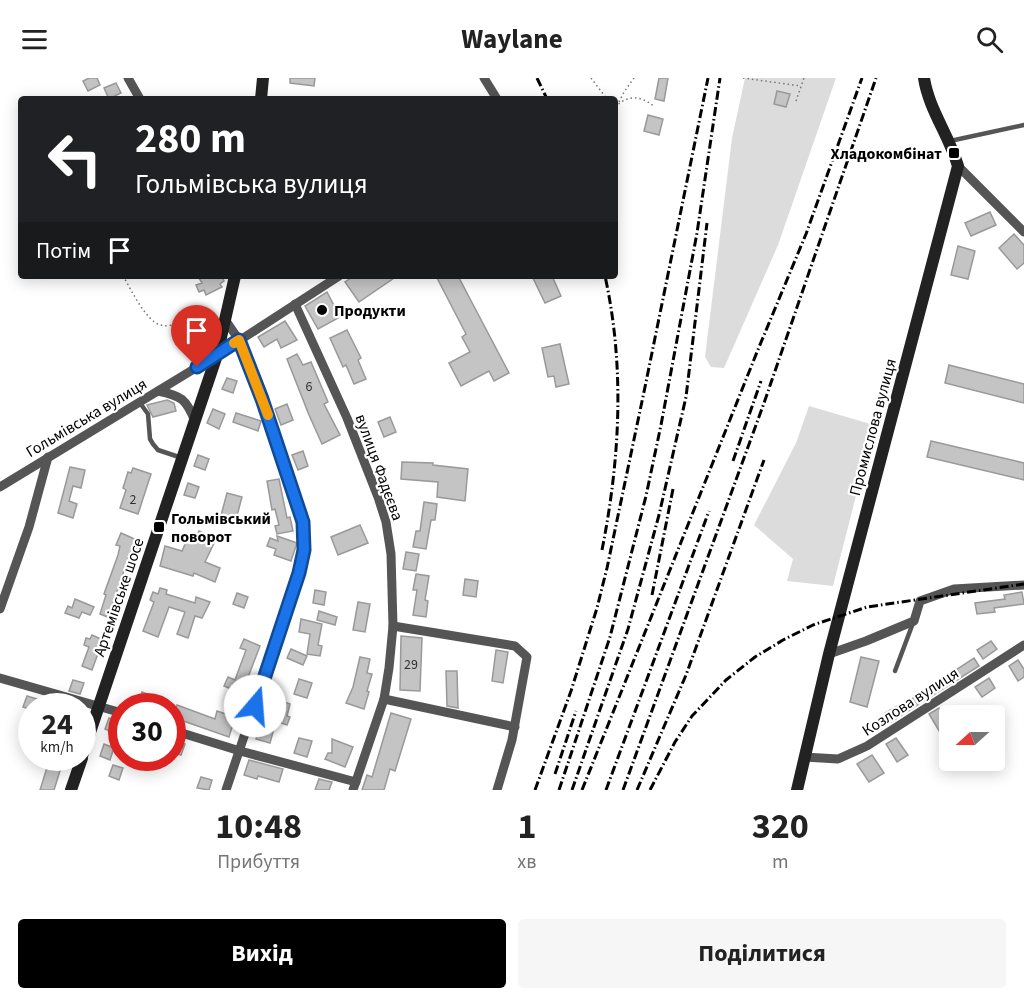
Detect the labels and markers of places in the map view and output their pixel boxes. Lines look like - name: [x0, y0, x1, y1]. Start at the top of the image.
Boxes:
- place label: Хладокомбінат: [831, 143, 942, 165]
- marker: Хладокомбінат: [947, 146, 961, 160]
- place label: Продукти: [334, 300, 406, 322]
- marker: Продукти: [315, 303, 329, 317]
- pin: [171, 305, 222, 367]
- place label: Гольмівський поворот: [171, 508, 271, 548]
- marker: Гольмівський поворот: [152, 520, 166, 534]

